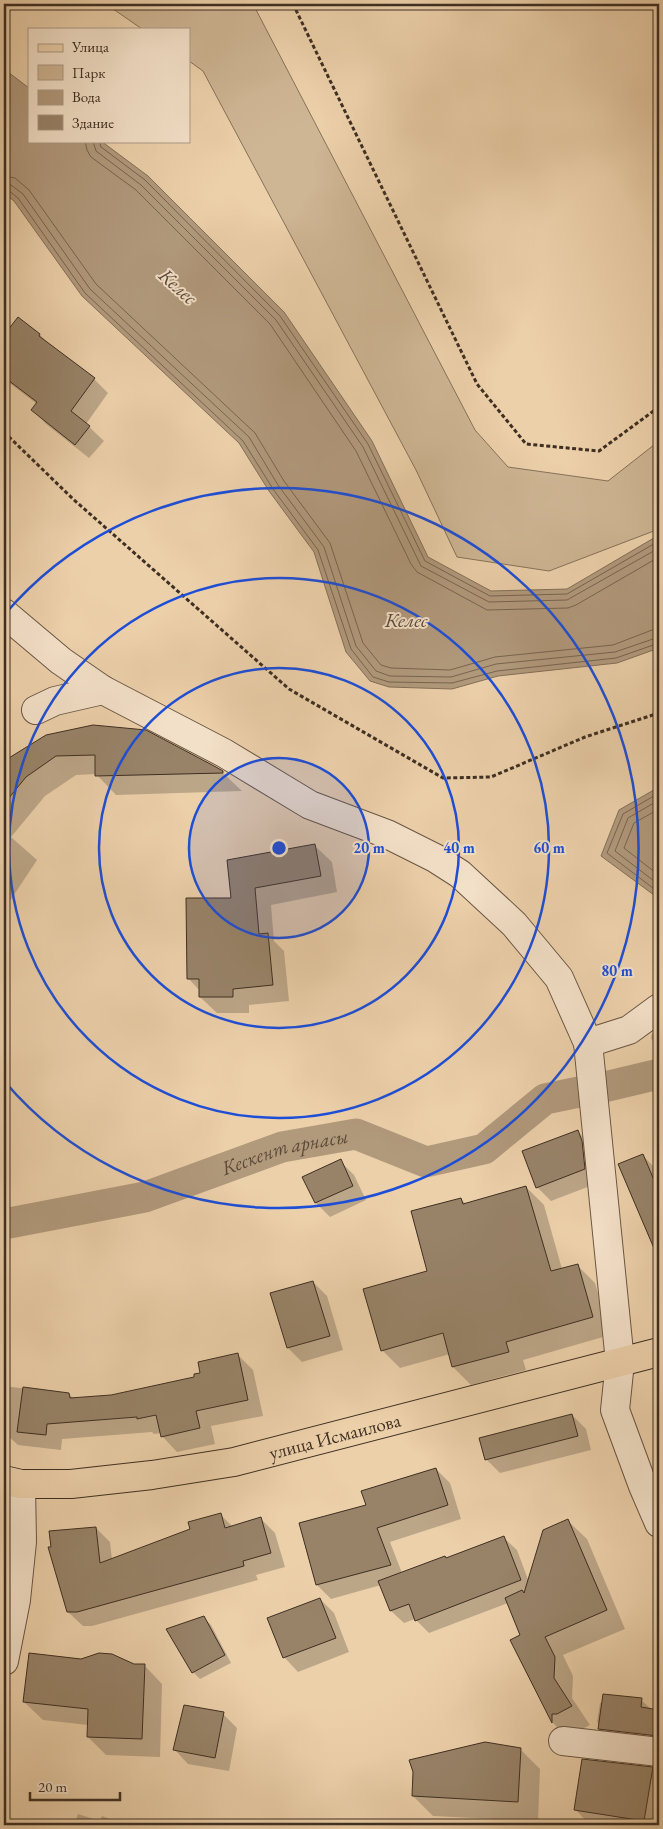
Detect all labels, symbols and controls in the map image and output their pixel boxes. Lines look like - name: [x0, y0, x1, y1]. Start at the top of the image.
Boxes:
- legend: [28, 28, 190, 142]
- text: Улица: [71, 37, 109, 56]
- text: Парк: [72, 63, 105, 82]
- text: Вода: [72, 87, 101, 106]
- text: Здание: [72, 113, 114, 132]
- water label: Келес: [153, 261, 203, 310]
- water label: Келес: [384, 607, 428, 633]
- text: 20 m: [353, 838, 385, 857]
- text: 40 m: [443, 838, 475, 857]
- text: 60 m: [533, 838, 565, 857]
- centre of rings: [270, 839, 288, 857]
- text: 80 m: [601, 961, 633, 980]
- water label: Кескент арнасы: [217, 1123, 350, 1181]
- street label: улица Исмаилова: [266, 1407, 404, 1465]
- scale bar: [30, 1769, 120, 1801]
- text: 20 m: [38, 1777, 67, 1796]

